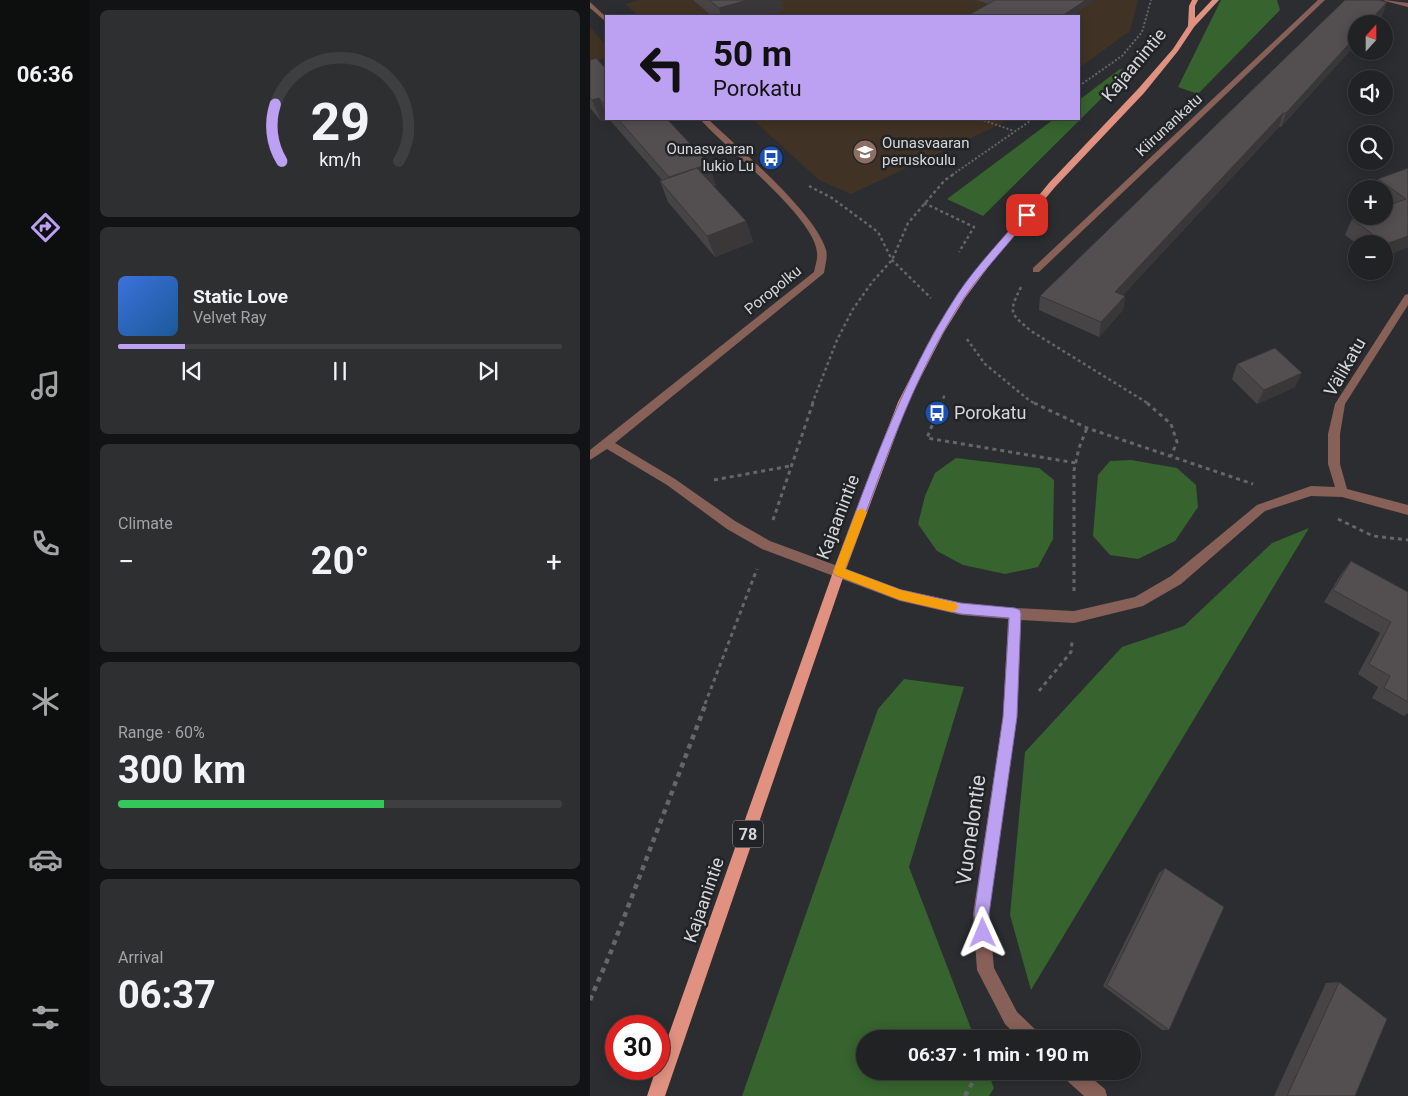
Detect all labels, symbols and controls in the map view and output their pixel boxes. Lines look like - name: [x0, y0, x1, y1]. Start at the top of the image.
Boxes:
- north arrow: [1348, 15, 1392, 60]
- map controls: [1348, 15, 1393, 280]
- street label: Kajaanintie: [1097, 24, 1170, 106]
- text: 50 m: [713, 34, 792, 75]
- icon: left: [630, 35, 695, 100]
- text: 06:36: [17, 62, 73, 87]
- button: sound: [1348, 70, 1393, 115]
- text: Porokatu: [713, 76, 802, 101]
- street label: Kiirunankatu: [1132, 90, 1206, 160]
- text: 29: [310, 92, 370, 153]
- button: search: [1348, 125, 1393, 170]
- place label: Ounasvaaran peruskoulu: [882, 134, 969, 169]
- school or university icon: Ounasvaaran peruskoulu: [852, 139, 878, 165]
- place label: Ounasvaaran lukio Lu: [667, 140, 754, 175]
- bus stop icon: Ounasvaaran lukio Lu: [758, 145, 784, 171]
- text: km/h: [319, 149, 361, 170]
- button: +: [1348, 180, 1393, 225]
- pin: [1006, 194, 1048, 236]
- icon: arrive: [1013, 201, 1041, 229]
- icon: directions: [28, 210, 63, 245]
- button: −: [1348, 235, 1393, 280]
- street label: Poropolku: [741, 262, 805, 318]
- text: Static Love: [193, 285, 288, 308]
- text: Velvet Ray: [193, 308, 267, 327]
- street label: Välikatu: [1319, 334, 1370, 400]
- icon: previous: [178, 357, 206, 385]
- icon: pause: [326, 357, 354, 385]
- icon: next: [474, 357, 502, 385]
- icon: music: [28, 368, 63, 403]
- bus stop icon: Porokatu: [924, 400, 950, 426]
- place label: Porokatu: [954, 402, 1026, 423]
- street label: Kajaanintie: [812, 471, 863, 562]
- text: Climate: [118, 514, 173, 533]
- icon: phone: [28, 526, 63, 561]
- text: 20°: [311, 539, 369, 583]
- text: −: [118, 545, 134, 578]
- text: +: [546, 545, 562, 578]
- icon: climate: [28, 684, 63, 719]
- text: Range · 60%: [118, 723, 205, 742]
- text: 300 km: [118, 748, 246, 792]
- street label: Vuonelontie: [951, 773, 991, 887]
- road number: 78: [733, 821, 763, 848]
- icon: car: [28, 842, 63, 877]
- street label: Kajaanintie: [679, 854, 728, 945]
- position arrow: [956, 906, 1008, 958]
- text: Arrival: [118, 948, 163, 967]
- text: 06:37: [118, 973, 216, 1017]
- icon: filters: [28, 1000, 63, 1035]
- speed limit sign: 30: [605, 1015, 670, 1080]
- text: 06:37 · 1 min · 190 m: [908, 1043, 1089, 1066]

